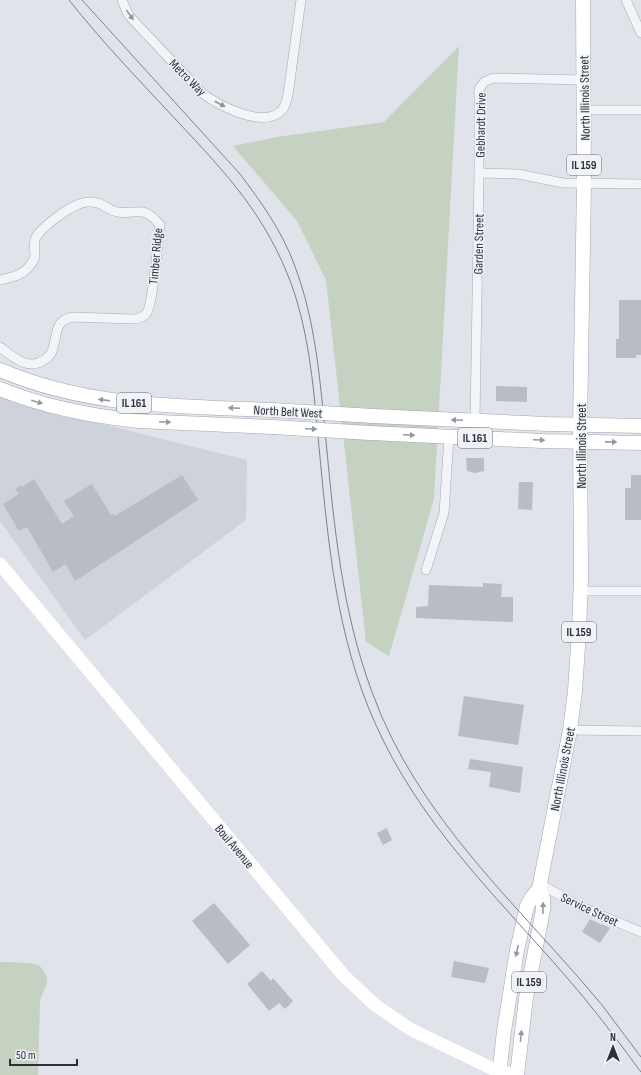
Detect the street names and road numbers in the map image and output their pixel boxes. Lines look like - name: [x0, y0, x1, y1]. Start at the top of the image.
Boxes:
- street label: North Illinois Street: [576, 55, 594, 141]
- street label: Metro Way: [165, 56, 209, 100]
- street label: Gebhardt Drive: [472, 92, 490, 158]
- road number: IL 159: [567, 155, 601, 175]
- street label: Garden Street: [470, 214, 488, 274]
- street label: Timber Ridge: [146, 227, 166, 285]
- road number: IL 161: [117, 393, 151, 413]
- street label: North Belt West: [253, 402, 323, 422]
- street label: North Illinois Street: [574, 403, 590, 489]
- road number: IL 161: [458, 428, 492, 448]
- road number: IL 159: [562, 622, 596, 642]
- street label: North Illinois Street: [547, 726, 579, 813]
- street label: Boul Avenue: [211, 821, 257, 872]
- street label: Service Street: [558, 890, 621, 930]
- road number: IL 159: [512, 972, 546, 992]

